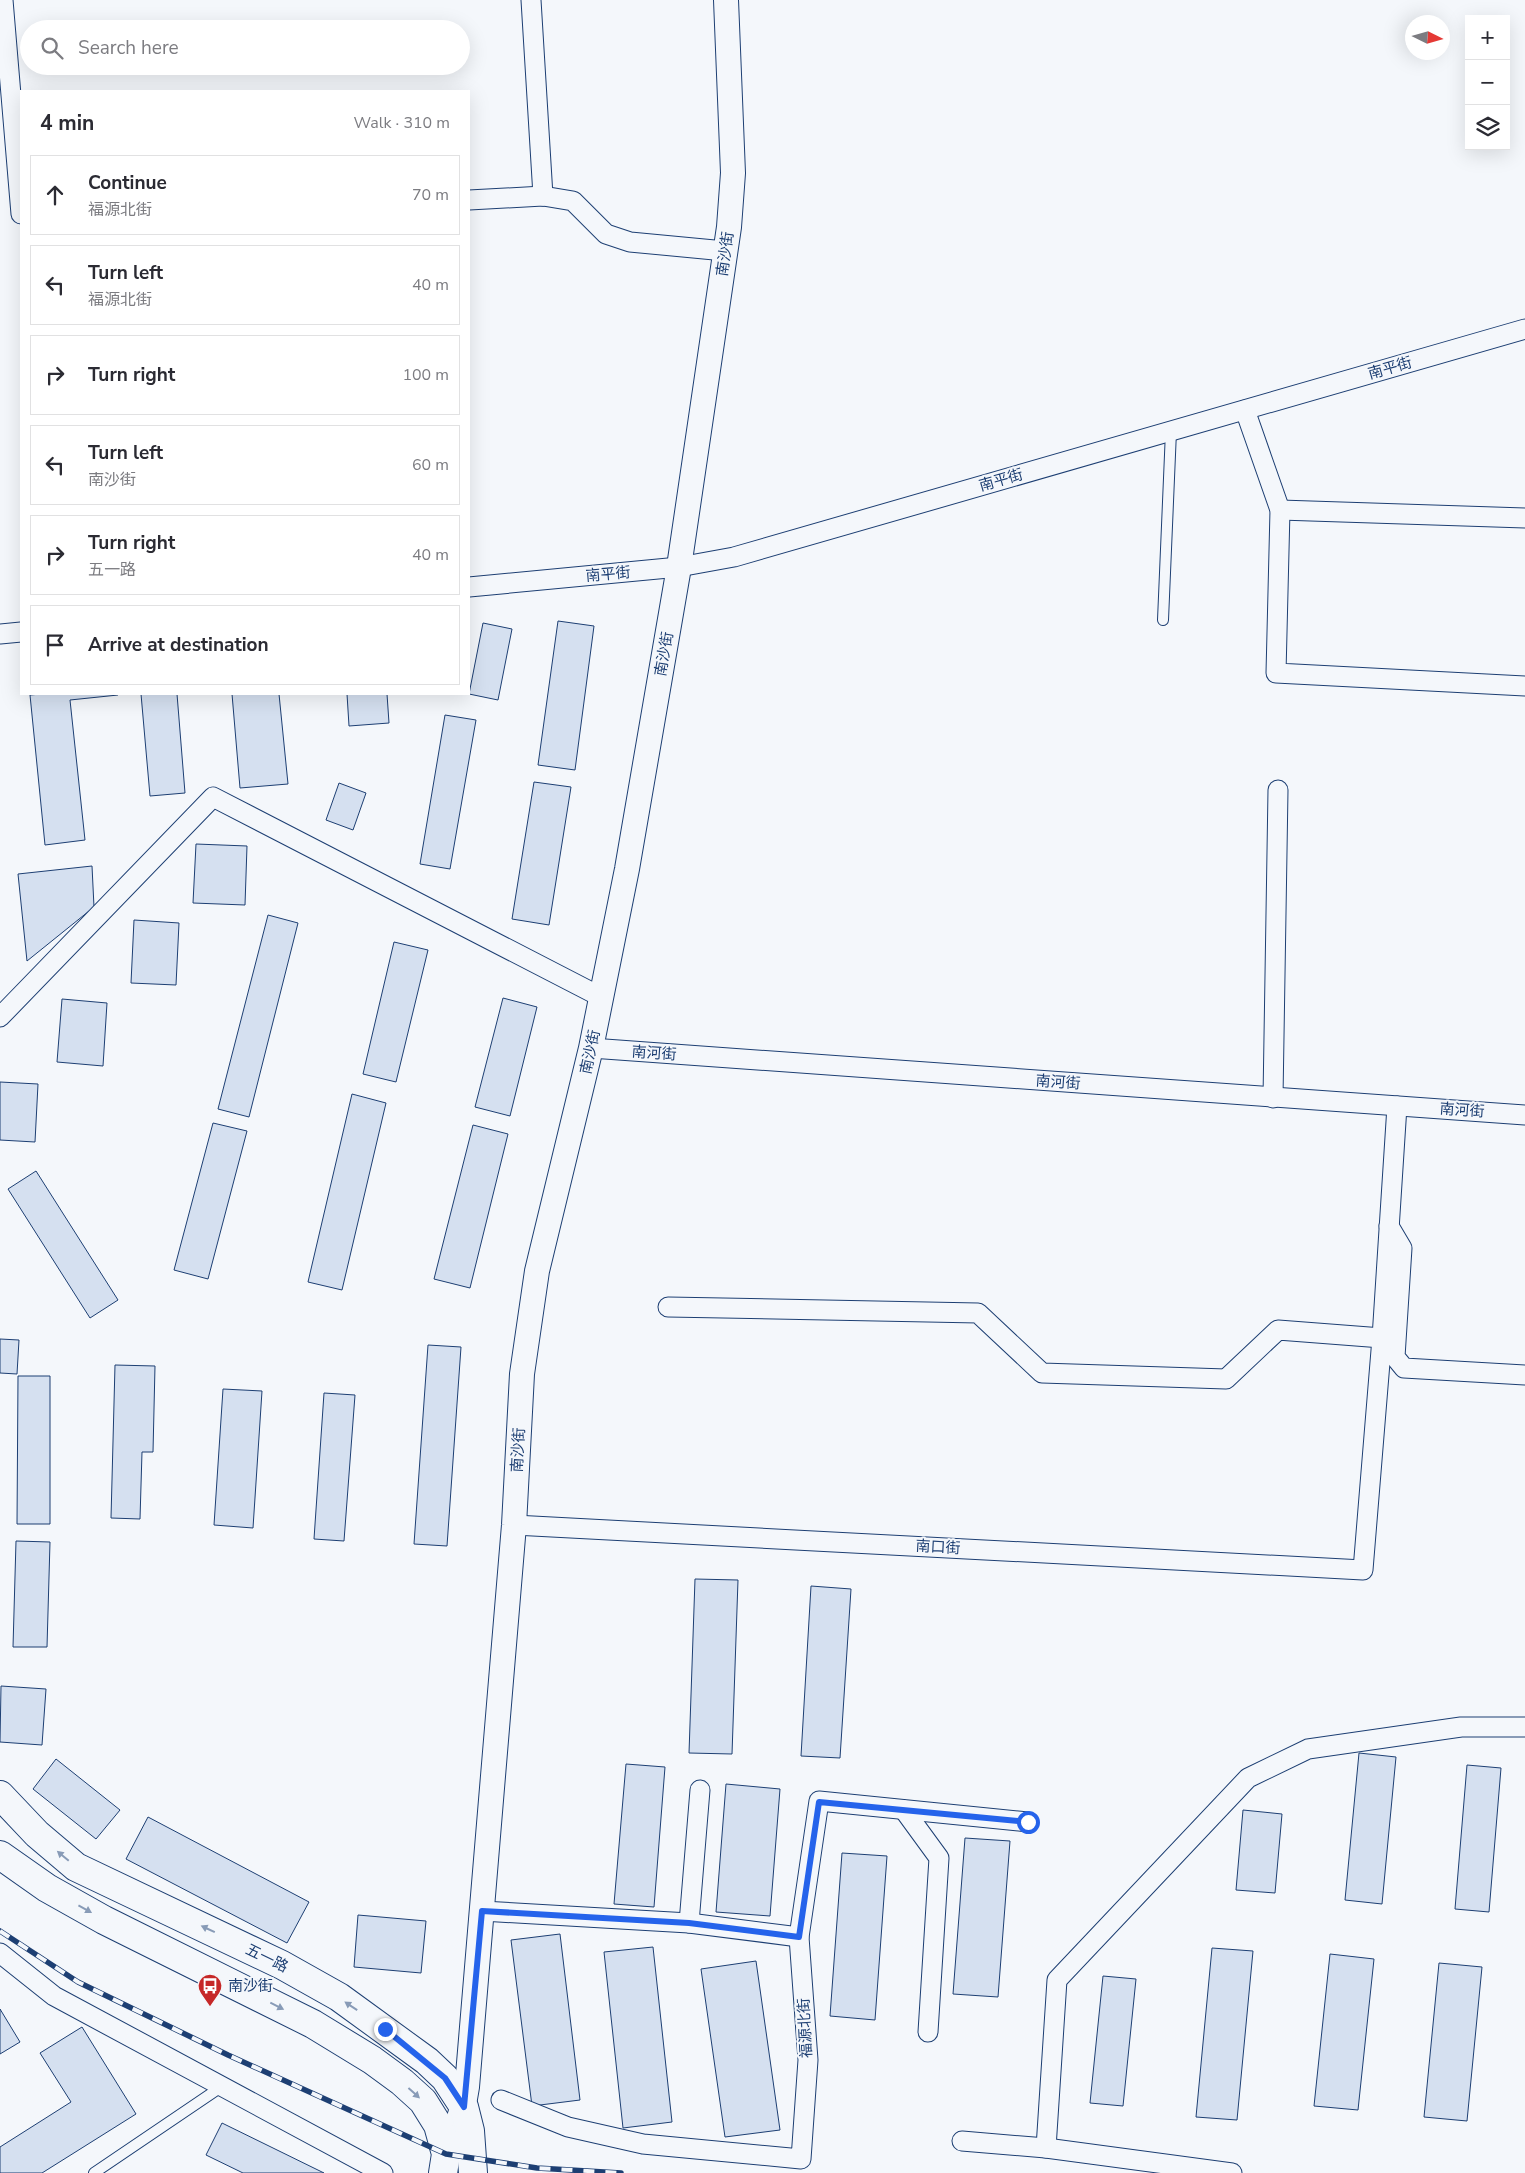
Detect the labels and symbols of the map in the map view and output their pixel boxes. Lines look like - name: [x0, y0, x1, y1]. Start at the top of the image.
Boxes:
- north arrow: [1405, 15, 1450, 60]
- street label: 南沙街: [712, 230, 738, 278]
- street label: 南平街: [1366, 352, 1414, 384]
- street label: 南平街: [977, 464, 1025, 496]
- street label: 南平街: [585, 562, 631, 586]
- street label: 南沙街: [650, 630, 678, 678]
- street label: 南沙街: [576, 1028, 604, 1076]
- street label: 南河街: [631, 1041, 677, 1065]
- street label: 南河街: [1035, 1070, 1081, 1094]
- street label: 南河街: [1439, 1098, 1485, 1122]
- street label: 南沙街: [507, 1427, 529, 1473]
- street label: 南口街: [915, 1536, 961, 1558]
- route start: [1017, 1811, 1040, 1834]
- one-way arrow: [58, 1850, 70, 1862]
- one-way arrow: [78, 1905, 92, 1913]
- one-way arrow: [201, 1925, 215, 1933]
- street label: 五一路: [242, 1939, 292, 1977]
- bus stop icon: 南沙街: [197, 1973, 223, 2007]
- place label: 南沙街: [228, 1976, 273, 1996]
- street label: 福源北街: [793, 1998, 817, 2058]
- one-way arrow: [344, 2001, 358, 2011]
- one-way arrow: [270, 2002, 284, 2010]
- route end: [374, 2018, 397, 2041]
- one-way arrow: [407, 2087, 419, 2099]

